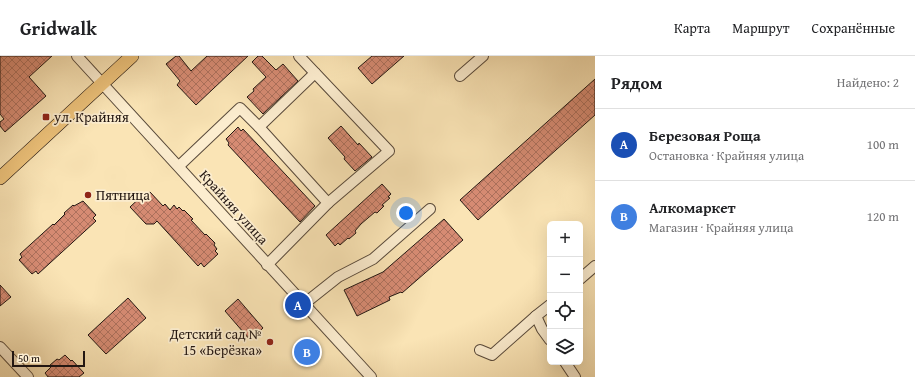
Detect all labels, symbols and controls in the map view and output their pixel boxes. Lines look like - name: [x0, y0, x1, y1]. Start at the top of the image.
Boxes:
- text: Gridwalk: [20, 14, 97, 42]
- text: Карта: [674, 18, 710, 38]
- text: Маршрут: [732, 18, 790, 38]
- text: Сохранённые: [812, 18, 895, 38]
- text: Рядом: [611, 70, 662, 95]
- text: Найдено: 2: [837, 73, 899, 92]
- place label: ул. Крайняя: [53, 107, 129, 127]
- marker: ул. Крайняя: [41, 112, 51, 122]
- text: Березовая Роща: [649, 125, 761, 146]
- text: A: [620, 135, 628, 154]
- text: 100 m: [867, 135, 899, 154]
- text: Остановка · Крайняя улица: [649, 146, 804, 165]
- street label: Крайняя улица: [195, 165, 273, 249]
- place label: Пятница: [96, 185, 150, 205]
- marker: Пятница: [83, 190, 93, 200]
- text: Алкомаркет: [649, 197, 736, 218]
- your location: [396, 203, 416, 223]
- text: B: [620, 207, 628, 226]
- text: 120 m: [867, 207, 899, 226]
- text: Магазин · Крайняя улица: [649, 218, 793, 237]
- map controls: [547, 221, 583, 365]
- button: +: [547, 221, 583, 257]
- button: −: [547, 257, 583, 293]
- pin: A: [285, 290, 311, 320]
- button: locate: [547, 293, 583, 329]
- place label: Детский сад № 15 «Берёзка»: [169, 324, 262, 360]
- button: layers: [547, 329, 583, 365]
- marker: Детский сад № 15 «Берёзка»: [265, 337, 275, 347]
- pin: B: [294, 337, 320, 367]
- scale bar: [12, 349, 85, 368]
- text: 50 m: [18, 350, 40, 366]

